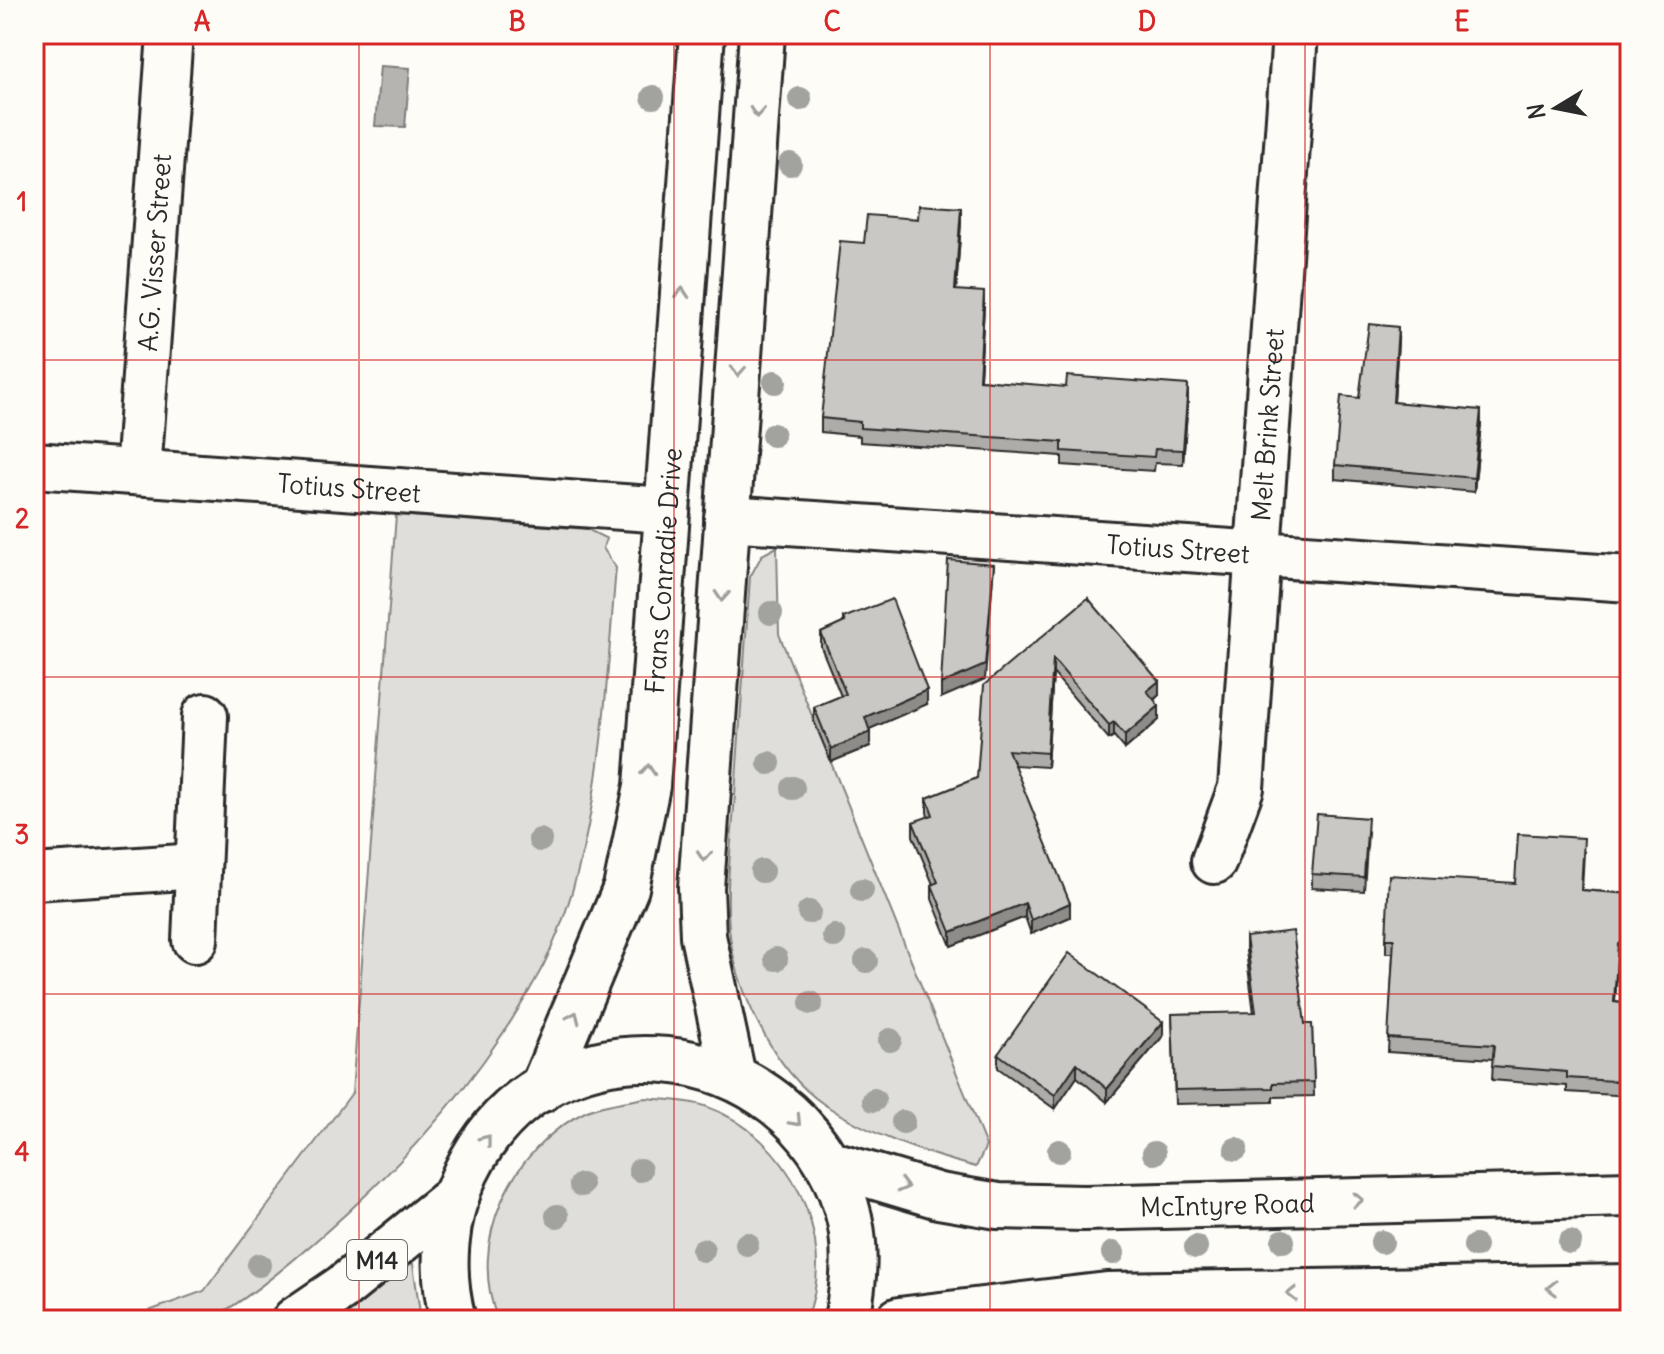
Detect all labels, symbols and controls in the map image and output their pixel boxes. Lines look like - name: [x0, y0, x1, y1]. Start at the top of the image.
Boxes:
- text: A: [194, 5, 211, 38]
- text: B: [508, 5, 526, 38]
- text: C: [823, 5, 841, 38]
- text: D: [1138, 5, 1156, 38]
- text: E: [1454, 5, 1470, 38]
- north arrow: [1516, 68, 1596, 148]
- text: N: [1521, 102, 1551, 121]
- one-way arrow: [749, 106, 766, 119]
- street label: A.G. Visser Street: [130, 152, 178, 353]
- text: 1: [17, 185, 27, 218]
- one-way arrow: [673, 286, 690, 299]
- street label: Melt Brink Street: [1244, 327, 1290, 522]
- one-way arrow: [730, 365, 747, 378]
- street label: Frans Conradie Drive: [637, 446, 688, 695]
- street label: Totius Street: [276, 466, 422, 509]
- text: 2: [15, 502, 29, 535]
- street label: Totius Street: [1105, 527, 1251, 570]
- one-way arrow: [714, 590, 731, 603]
- one-way arrow: [639, 763, 656, 776]
- text: 3: [15, 818, 29, 851]
- one-way arrow: [696, 849, 713, 862]
- one-way arrow: [564, 1011, 580, 1026]
- one-way arrow: [787, 1112, 802, 1126]
- one-way arrow: [477, 1134, 491, 1149]
- text: 4: [14, 1135, 30, 1168]
- one-way arrow: [896, 1177, 910, 1193]
- street label: McIntyre Road: [1140, 1186, 1315, 1223]
- one-way arrow: [1352, 1191, 1365, 1209]
- road number: M14: [347, 1240, 407, 1280]
- one-way arrow: [1545, 1280, 1558, 1297]
- one-way arrow: [1285, 1285, 1298, 1302]

